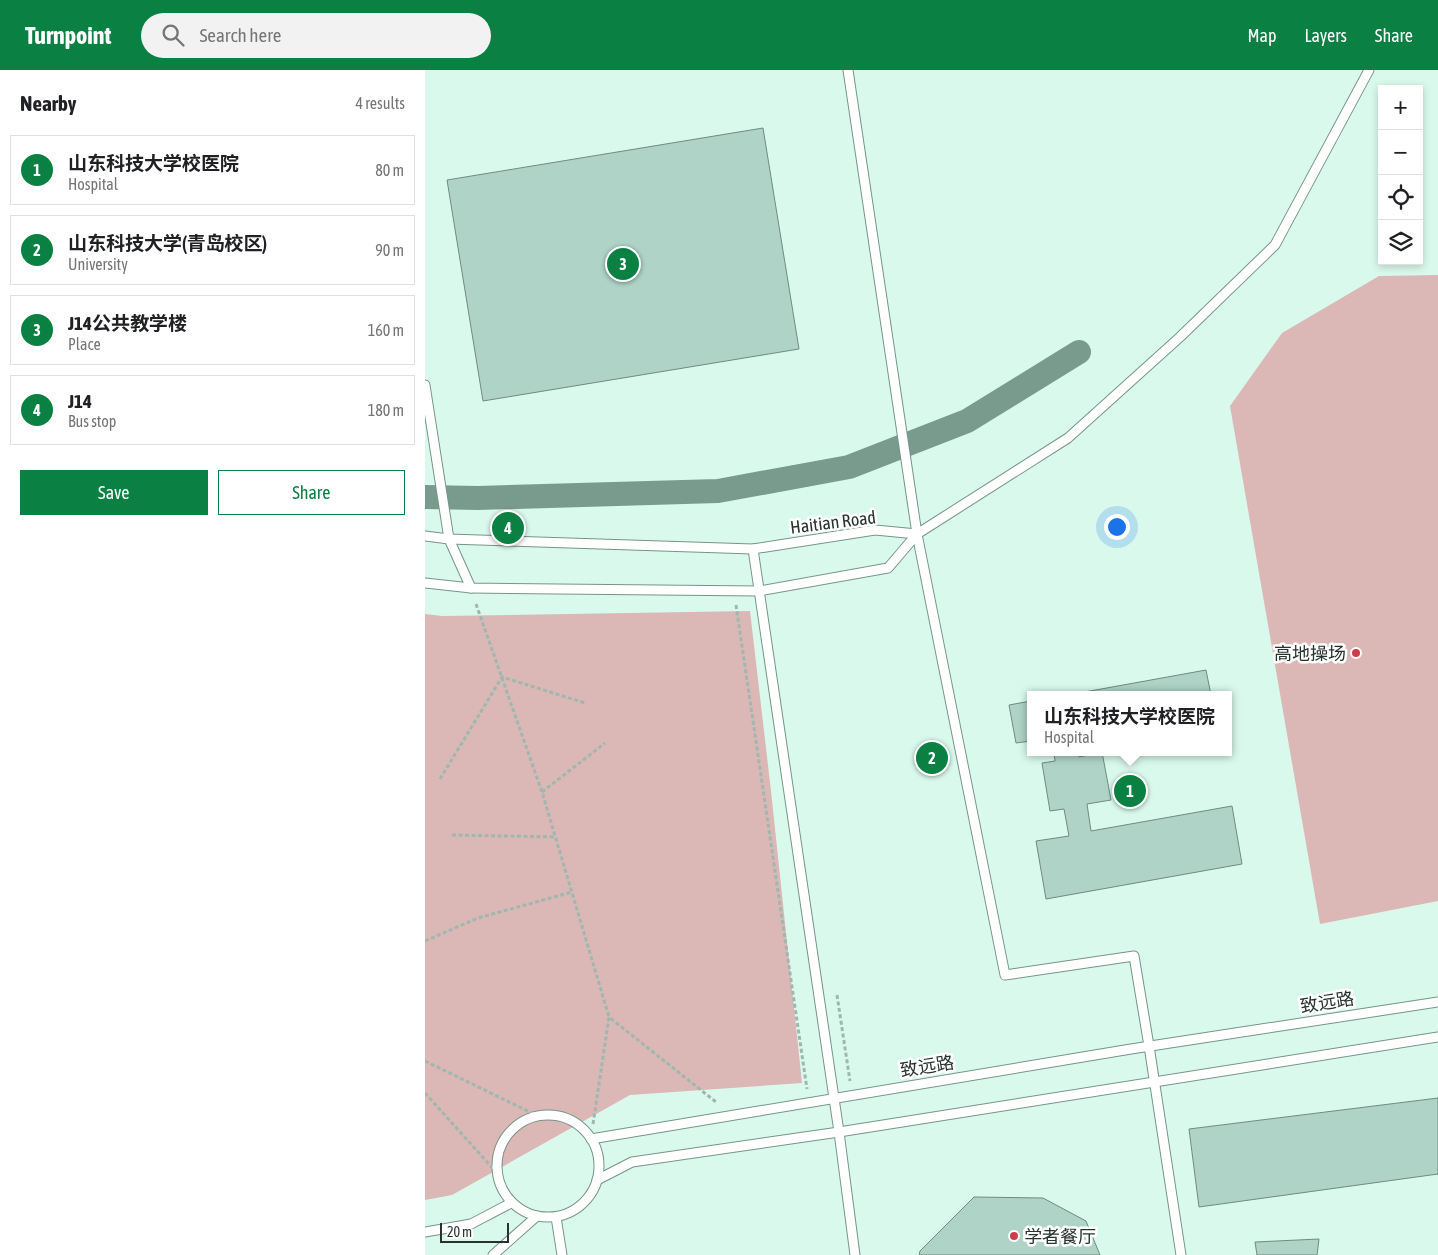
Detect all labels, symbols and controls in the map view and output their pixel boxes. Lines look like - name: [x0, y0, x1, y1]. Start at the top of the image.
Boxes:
- search box: [141, 13, 491, 58]
- icon: search: [159, 21, 187, 49]
- text: Turnpoint: [25, 22, 111, 49]
- text: Search here: [199, 24, 281, 46]
- text: Map: [1247, 25, 1276, 46]
- text: Layers: [1304, 25, 1347, 46]
- text: Share: [1375, 25, 1413, 46]
- map controls: [1378, 85, 1423, 265]
- button: +: [1378, 85, 1423, 130]
- text: Nearby: [20, 91, 76, 115]
- text: 4 results: [355, 94, 405, 112]
- button: −: [1378, 130, 1423, 175]
- text: 山东科技大学校医院: [68, 152, 239, 174]
- text: 1: [33, 161, 41, 179]
- text: 80 m: [375, 161, 404, 179]
- text: Hospital: [68, 175, 118, 193]
- button: locate: [1378, 175, 1423, 220]
- button: layers: [1378, 220, 1423, 265]
- text: 山东科技大学(青岛校区): [68, 232, 267, 254]
- text: 2: [33, 241, 41, 259]
- text: 90 m: [375, 241, 404, 259]
- pin: 3: [607, 245, 639, 283]
- text: University: [68, 255, 128, 273]
- text: J14公共教学楼: [68, 312, 187, 334]
- text: 3: [33, 321, 41, 339]
- text: 160 m: [368, 321, 404, 339]
- text: Place: [68, 335, 101, 353]
- text: J14: [68, 390, 92, 412]
- text: 4: [33, 401, 41, 419]
- text: 180 m: [368, 401, 404, 419]
- text: Bus stop: [68, 412, 116, 430]
- button: Save: [20, 470, 208, 515]
- button: Share: [218, 470, 405, 515]
- street label: Haitian Road: [789, 506, 877, 538]
- pin: 4: [492, 509, 524, 547]
- your location: [1104, 514, 1130, 540]
- place label: 高地操场: [1274, 643, 1346, 664]
- marker: 高地操场: [1350, 647, 1362, 659]
- popup: [1027, 691, 1232, 756]
- text: 山东科技大学校医院: [1044, 705, 1215, 727]
- text: Hospital: [1044, 728, 1094, 746]
- pin: 2: [916, 739, 948, 777]
- pin: 1: [1114, 772, 1146, 810]
- street label: 致远路: [1299, 987, 1355, 1017]
- street label: 致远路: [899, 1051, 955, 1081]
- scale bar: [440, 1220, 509, 1243]
- text: 20 m: [447, 1224, 472, 1240]
- place label: 学者餐厅: [1024, 1226, 1096, 1247]
- marker: 学者餐厅: [1008, 1230, 1020, 1242]

